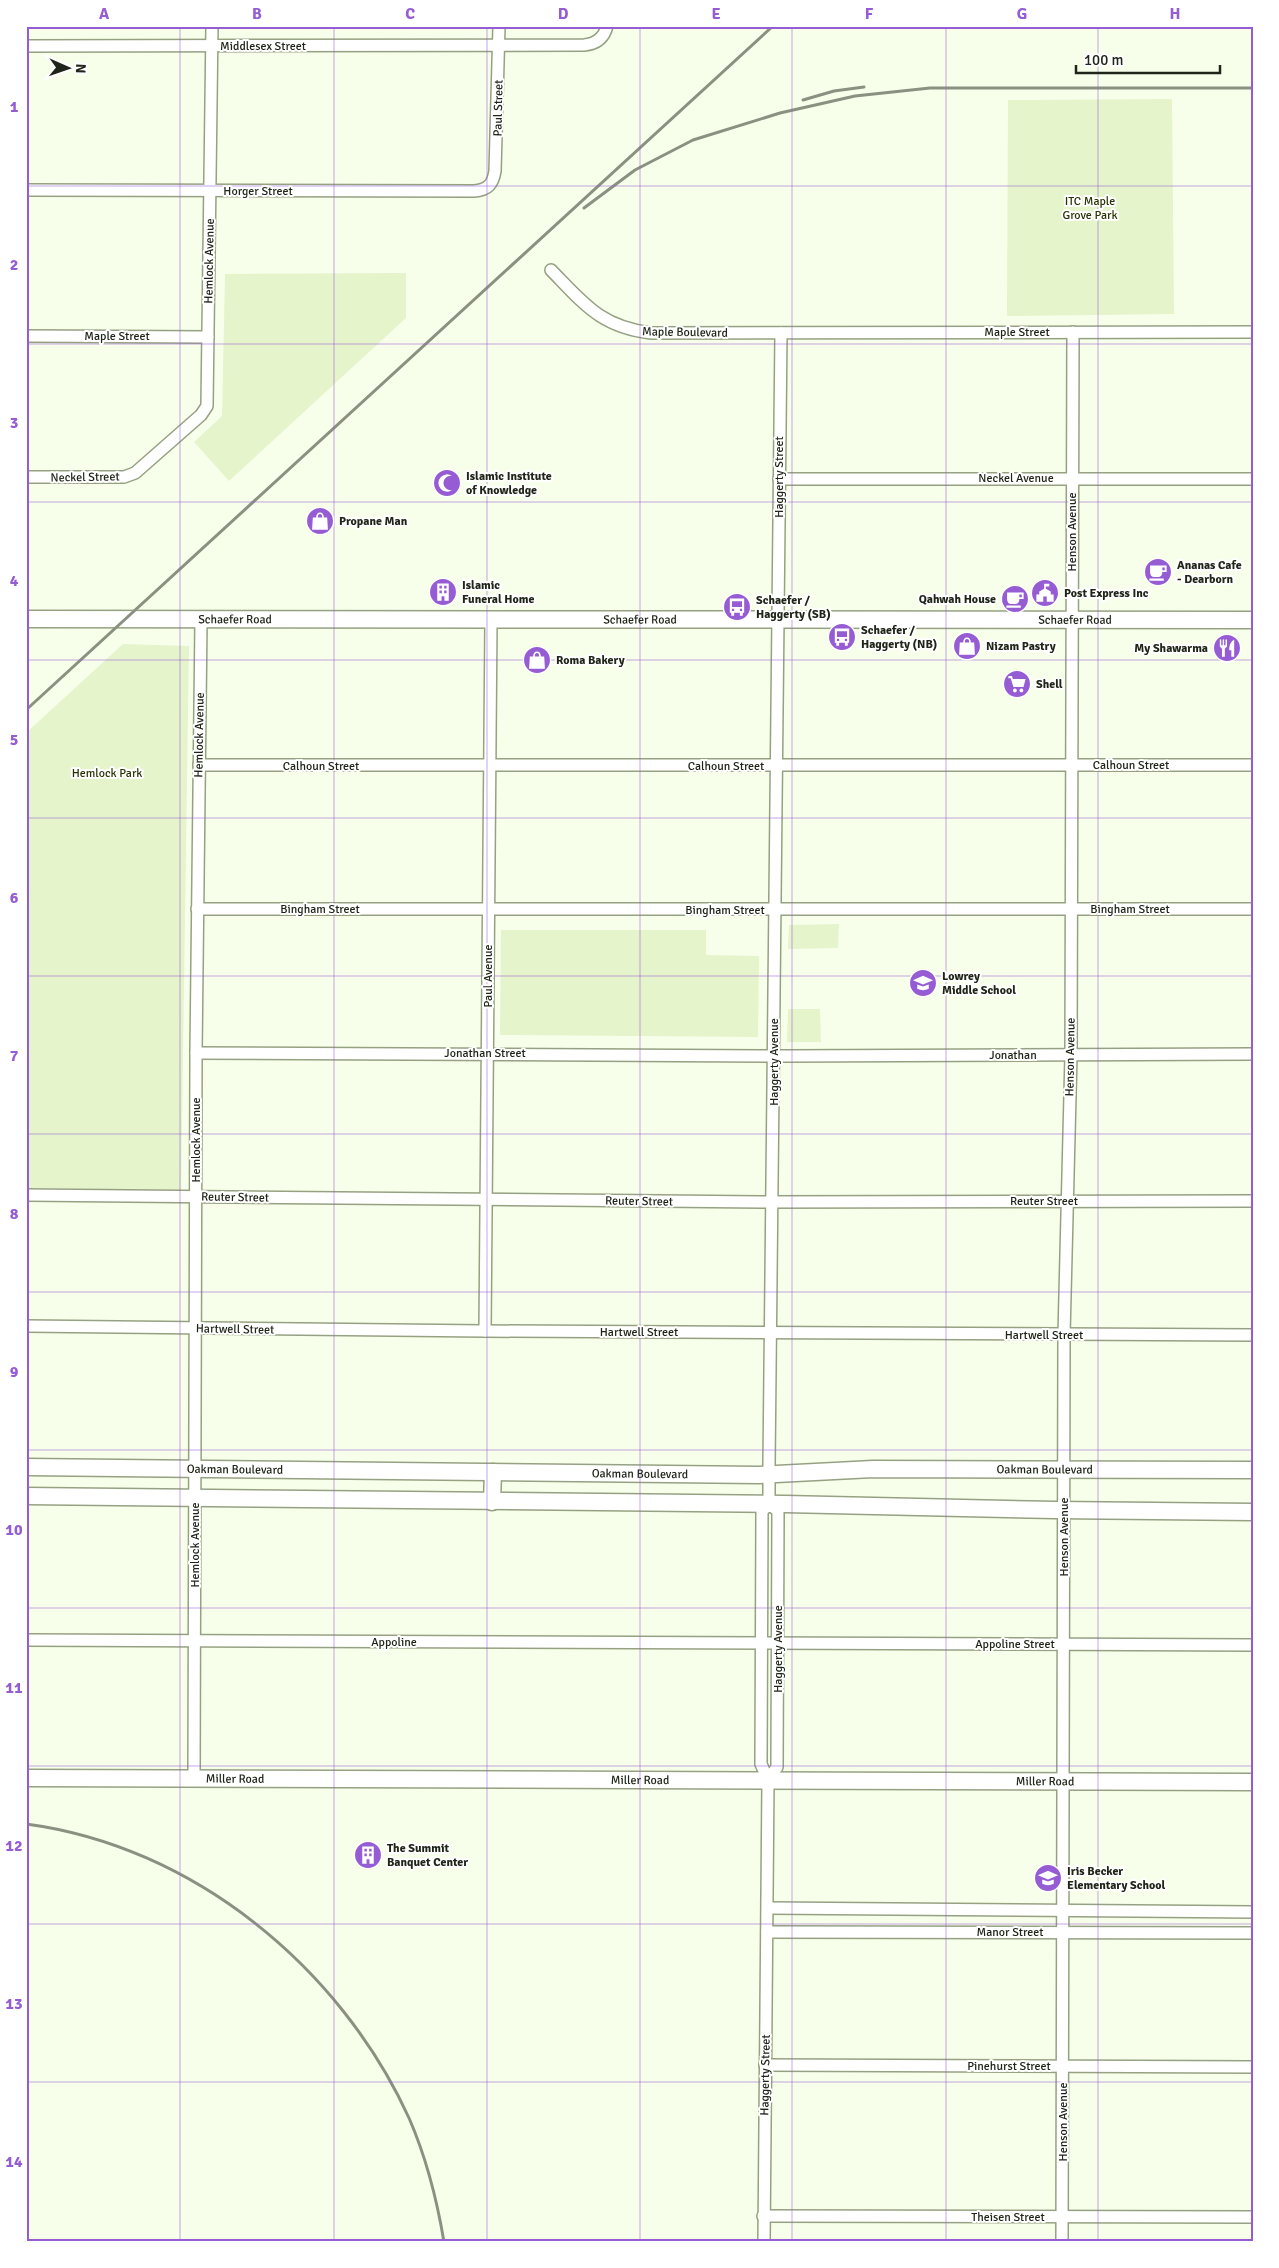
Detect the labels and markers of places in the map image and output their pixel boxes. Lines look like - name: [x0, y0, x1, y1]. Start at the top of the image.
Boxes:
- mosque icon: Islamic Institute of Knowledge: [432, 468, 462, 498]
- place label: Islamic Institute of Knowledge: [466, 469, 552, 498]
- shop icon: Propane Man: [305, 506, 335, 536]
- place label: Propane Man: [339, 514, 408, 529]
- cafe icon: Ananas Cafe - Dearborn: [1143, 557, 1173, 587]
- place label: Ananas Cafe - Dearborn: [1177, 558, 1242, 587]
- building icon: Islamic Funeral Home: [428, 577, 458, 607]
- place label: Islamic Funeral Home: [462, 578, 535, 607]
- public building icon: Post Express Inc: [1030, 578, 1060, 608]
- cafe icon: Qahwah House: [1000, 584, 1030, 614]
- place label: Post Express Inc: [1064, 586, 1149, 601]
- bus stop icon: Schaefer / Haggerty (SB): [722, 592, 752, 622]
- place label: Qahwah House: [919, 592, 996, 607]
- place label: Schaefer / Haggerty (SB): [756, 593, 831, 622]
- bus stop icon: Schaefer / Haggerty (NB): [827, 622, 857, 652]
- place label: Schaefer / Haggerty (NB): [861, 623, 937, 652]
- shop icon: Nizam Pastry: [952, 631, 982, 661]
- restaurant icon: My Shawarma: [1212, 633, 1242, 663]
- place label: Nizam Pastry: [986, 639, 1056, 654]
- place label: My Shawarma: [1134, 641, 1208, 656]
- shop icon: Roma Bakery: [522, 645, 552, 675]
- place label: Roma Bakery: [556, 653, 625, 668]
- supermarket icon: Shell: [1002, 669, 1032, 699]
- place label: Shell: [1036, 677, 1063, 692]
- school or university icon: Lowrey Middle School: [908, 968, 938, 998]
- place label: Lowrey Middle School: [942, 969, 1016, 998]
- building icon: The Summit Banquet Center: [353, 1840, 383, 1870]
- place label: The Summit Banquet Center: [387, 1841, 468, 1870]
- school or university icon: Iris Becker Elementary School: [1033, 1863, 1063, 1893]
- place label: Iris Becker Elementary School: [1067, 1864, 1166, 1893]

